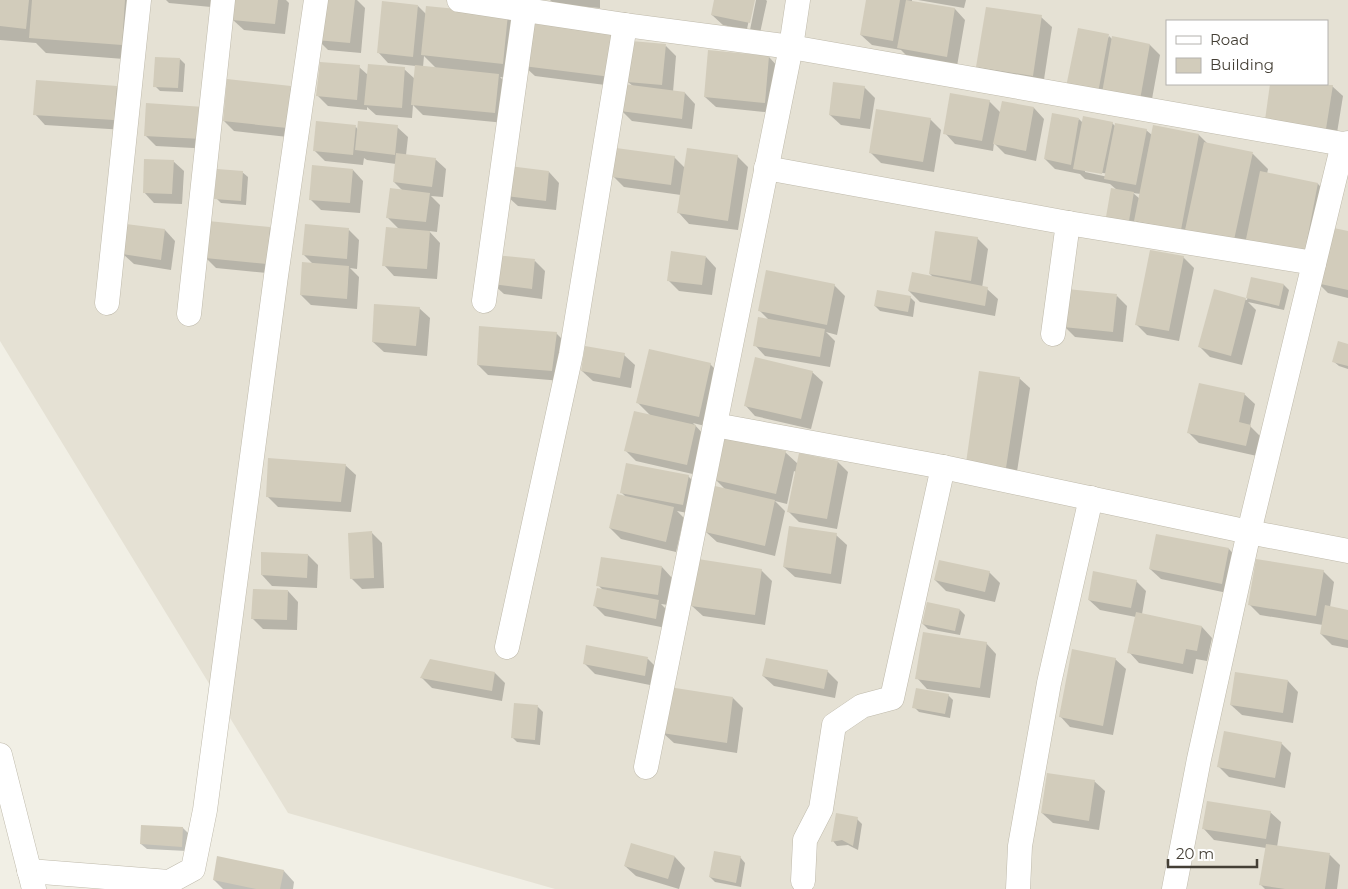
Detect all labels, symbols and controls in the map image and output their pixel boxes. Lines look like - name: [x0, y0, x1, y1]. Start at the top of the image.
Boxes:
- legend: [1166, 20, 1328, 85]
- text: Road: [1210, 30, 1249, 49]
- text: Building: [1210, 55, 1274, 74]
- scale bar: [1168, 836, 1257, 868]
- text: 20 m: [1176, 844, 1214, 863]

